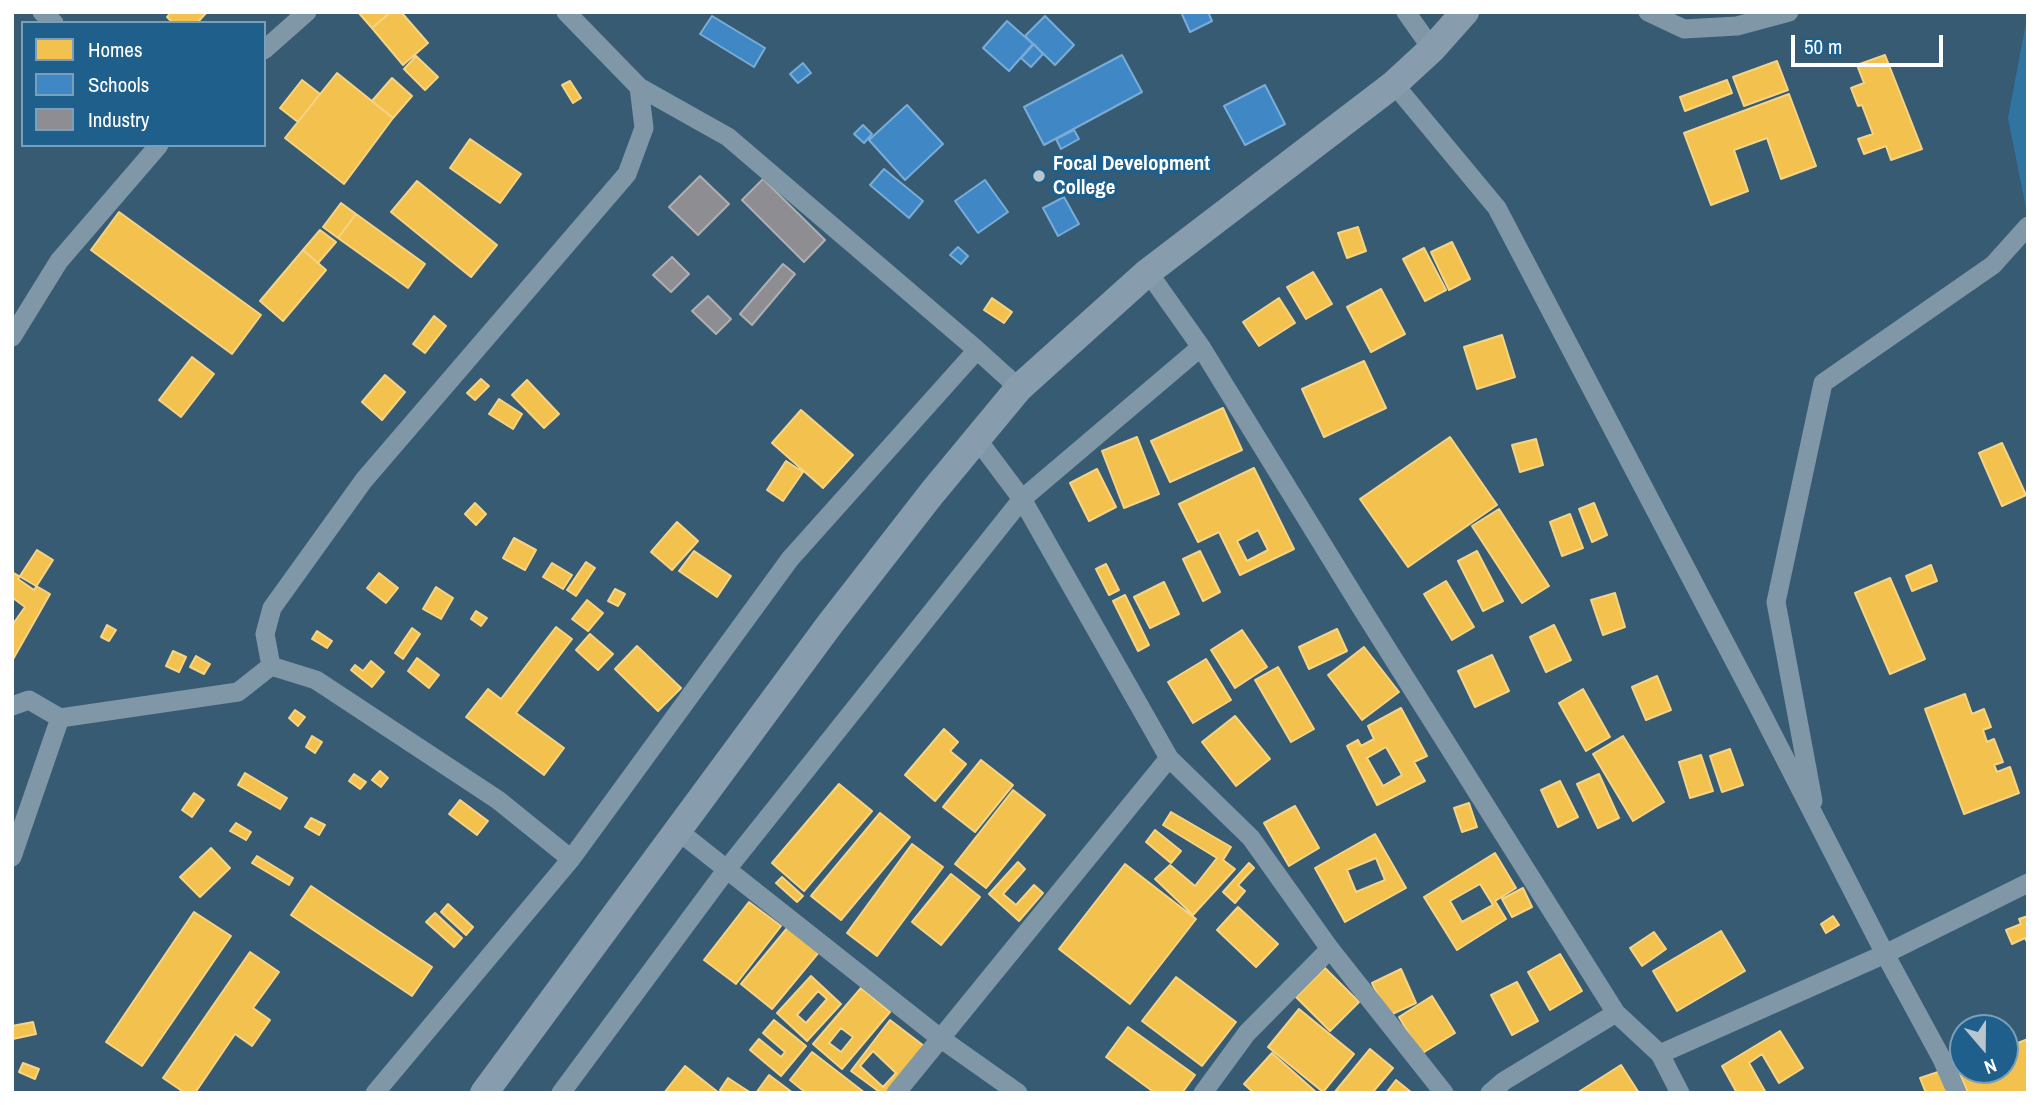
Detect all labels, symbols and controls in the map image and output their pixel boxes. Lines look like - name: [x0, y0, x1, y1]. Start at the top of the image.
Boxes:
- legend: [21, 21, 266, 147]
- scale bar: [1795, 21, 1947, 65]
- text: 50 m: [1804, 32, 1842, 61]
- text: Homes: [88, 35, 143, 64]
- text: Schools: [88, 70, 149, 99]
- text: Industry: [88, 105, 149, 134]
- place label: Focal Development College: [1053, 151, 1210, 201]
- marker: Focal Development College: [1031, 168, 1047, 184]
- north arrow: [1949, 1014, 2019, 1084]
- text: N: [1981, 1053, 2000, 1081]

